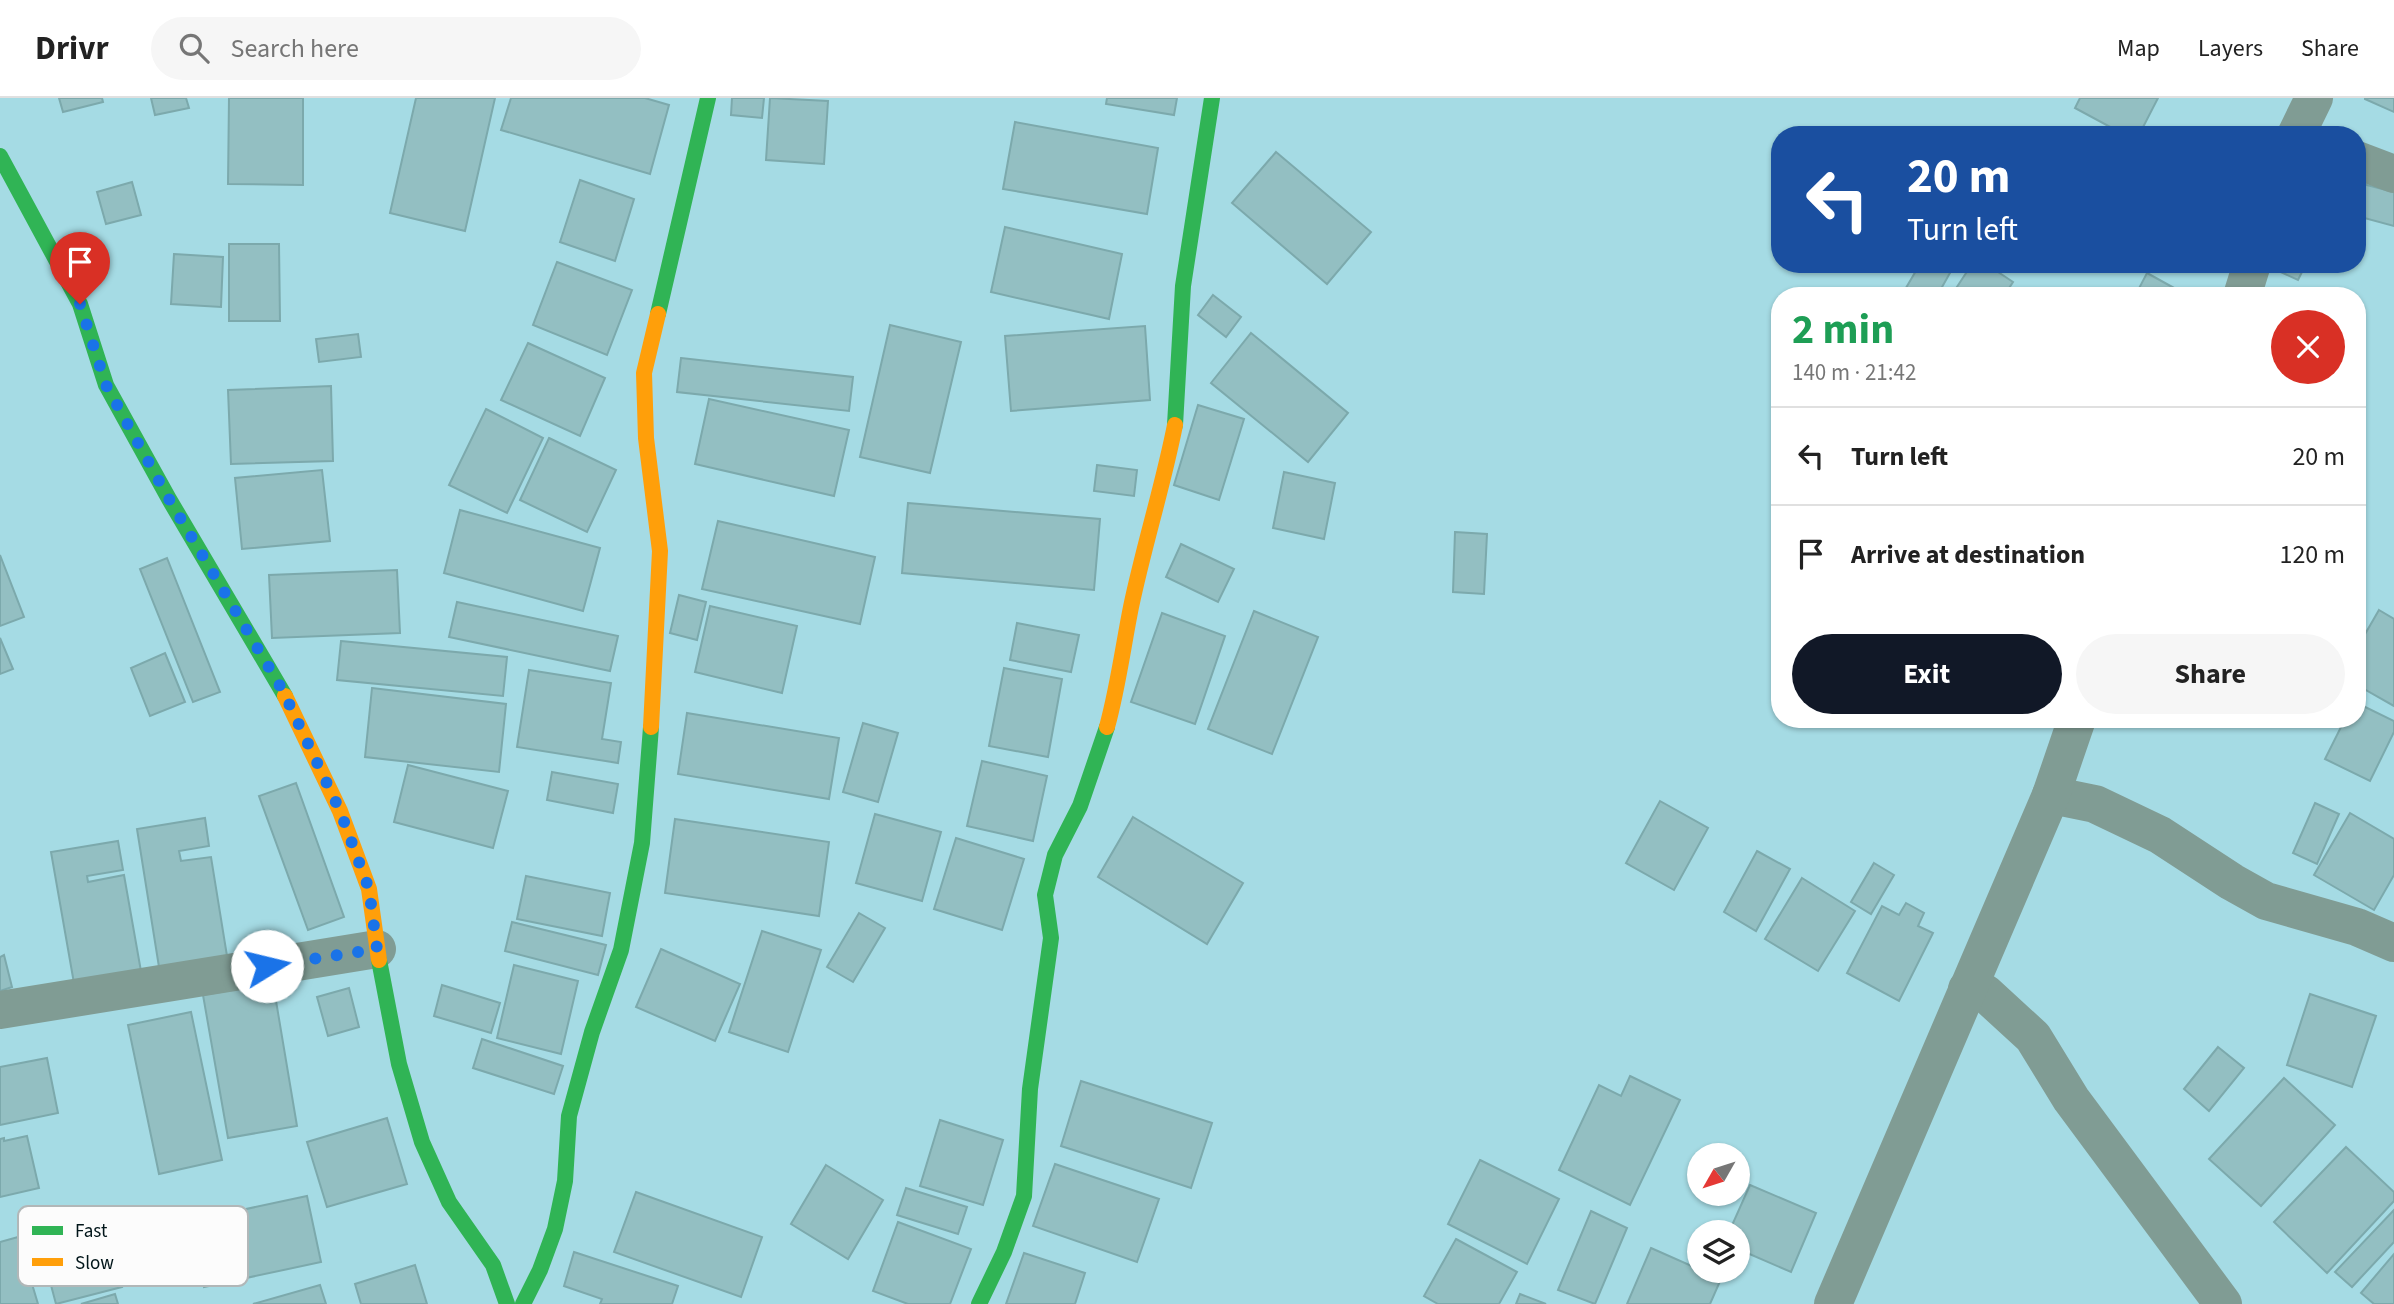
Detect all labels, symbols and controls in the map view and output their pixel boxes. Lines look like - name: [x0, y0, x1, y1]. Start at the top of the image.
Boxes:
- search box: [151, 17, 641, 80]
- text: Drivr: [35, 25, 109, 72]
- icon: search: [175, 29, 213, 67]
- text: Search here: [231, 30, 359, 67]
- text: Map: [2117, 31, 2160, 66]
- text: Layers: [2198, 31, 2263, 66]
- text: Share: [2301, 31, 2359, 66]
- text: 20 m: [1907, 142, 2011, 212]
- icon: left: [1792, 154, 1883, 245]
- text: Turn left: [1907, 207, 2018, 253]
- pin: [50, 232, 110, 304]
- icon: arrive: [61, 243, 99, 281]
- text: 2 min: [1792, 300, 1894, 360]
- button: close: [2271, 310, 2345, 384]
- text: 140 m · 21:42: [1792, 356, 1916, 389]
- icon: left: [1792, 437, 1830, 475]
- text: Turn left: [1851, 438, 1948, 475]
- text: 20 m: [2292, 438, 2345, 475]
- icon: arrive: [1792, 535, 1830, 573]
- text: Arrive at destination: [1851, 536, 2085, 573]
- text: 120 m: [2279, 536, 2345, 573]
- button: Exit: [1792, 634, 2062, 714]
- button: Share: [2076, 634, 2345, 714]
- position arrow: [230, 929, 304, 1003]
- north arrow: [1687, 1143, 1750, 1206]
- map controls: [1687, 1143, 1750, 1283]
- legend: [18, 1206, 248, 1286]
- text: Fast: [75, 1218, 108, 1245]
- button: layers: [1687, 1220, 1750, 1283]
- text: Slow: [75, 1250, 114, 1277]

